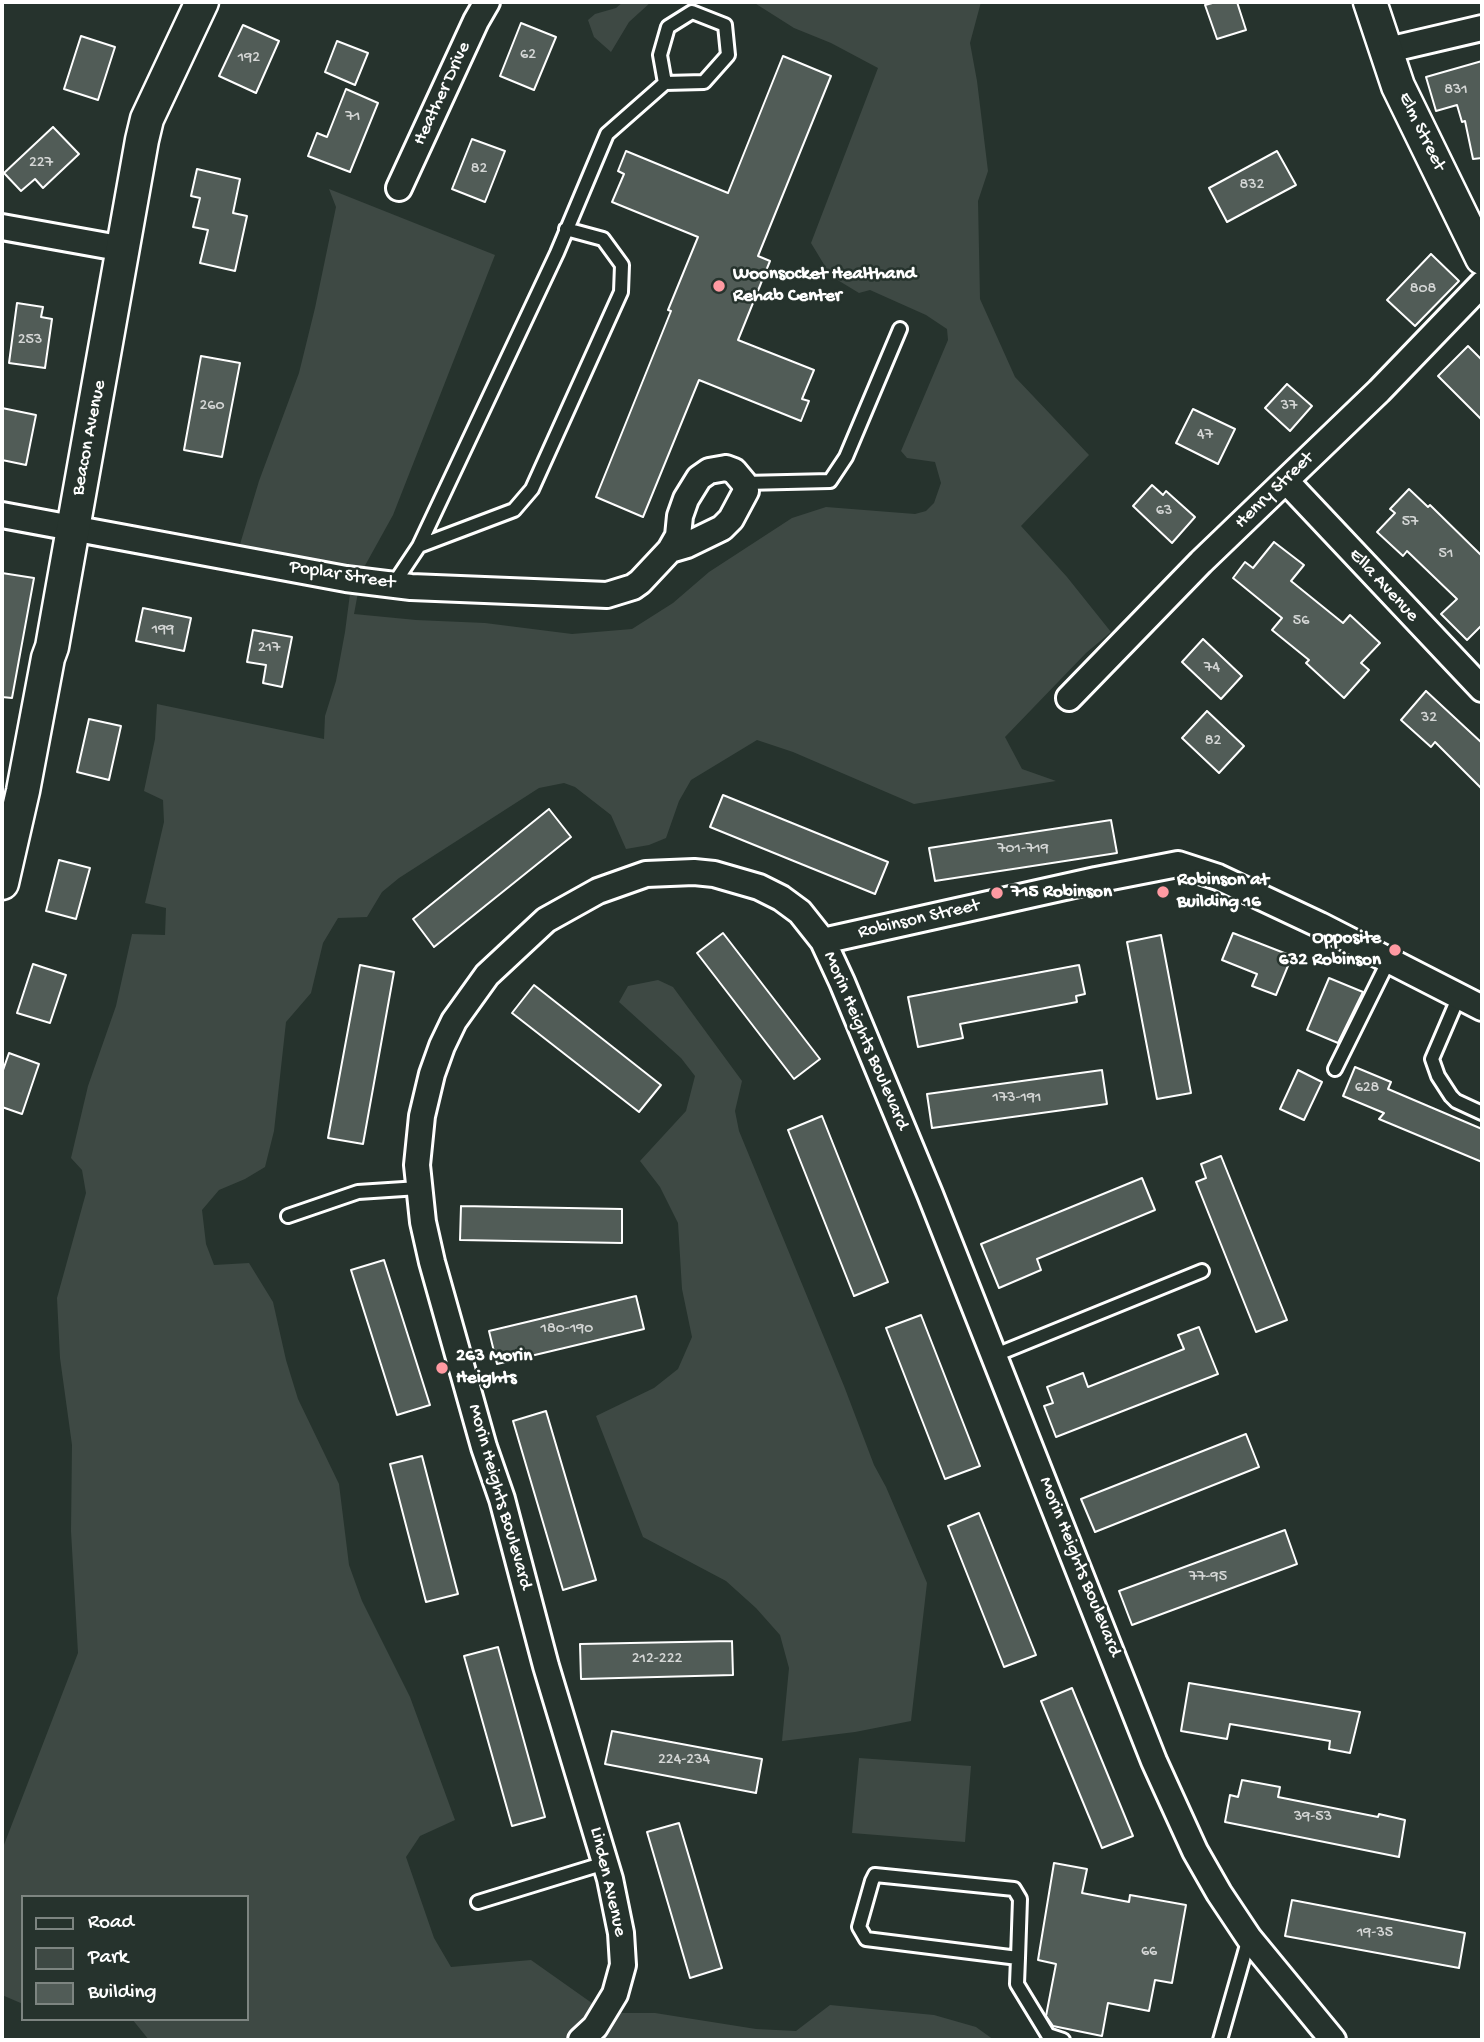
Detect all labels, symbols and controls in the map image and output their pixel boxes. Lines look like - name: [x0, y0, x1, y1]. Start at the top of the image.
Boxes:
- street label: Heather Drive: [409, 39, 477, 149]
- house number: 62: [520, 46, 536, 66]
- house number: 192: [238, 49, 260, 69]
- house number: 831: [1444, 81, 1468, 101]
- street label: Elm Street: [1392, 89, 1450, 175]
- house number: 71: [346, 108, 360, 128]
- house number: 227: [29, 154, 53, 174]
- house number: 82: [471, 160, 487, 180]
- house number: 832: [1240, 176, 1264, 196]
- place label: Woonsocket Healthand Rehab Center: [733, 264, 916, 308]
- marker: Woonsocket Healthand Rehab Center: [711, 278, 727, 294]
- house number: 808: [1410, 280, 1436, 300]
- house number: 253: [18, 331, 42, 351]
- street label: Beacon Avenue: [68, 378, 112, 498]
- house number: 260: [199, 397, 225, 417]
- house number: 37: [1281, 397, 1297, 417]
- house number: 47: [1197, 426, 1213, 446]
- street label: Henry Street: [1231, 448, 1319, 534]
- house number: 63: [1156, 502, 1172, 522]
- house number: 57: [1402, 513, 1418, 533]
- street label: Ella Avenue: [1343, 544, 1423, 628]
- house number: 51: [1439, 545, 1453, 565]
- street label: Poplar Street: [288, 556, 396, 596]
- house number: 56: [1293, 612, 1309, 632]
- house number: 199: [152, 621, 174, 641]
- house number: 217: [258, 639, 280, 659]
- house number: 74: [1204, 659, 1220, 679]
- house number: 32: [1421, 709, 1437, 729]
- house number: 82: [1205, 732, 1221, 752]
- house number: 701-719: [997, 840, 1049, 860]
- place label: Robinson at Building 16: [1177, 870, 1269, 914]
- place label: 715 Robinson: [1011, 882, 1112, 904]
- marker: Robinson at Building 16: [1155, 884, 1171, 900]
- marker: 715 Robinson: [989, 885, 1005, 901]
- street label: Robinson Street: [856, 895, 982, 945]
- place label: Opposite 632 Robinson: [1279, 928, 1381, 972]
- marker: Opposite 632 Robinson: [1387, 942, 1403, 958]
- street label: Morin Heights Boulevard: [817, 948, 913, 1134]
- house number: 628: [1355, 1079, 1379, 1099]
- house number: 173-191: [992, 1089, 1042, 1109]
- house number: 180-190: [541, 1320, 593, 1340]
- place label: 263 Morin Heights: [456, 1346, 532, 1390]
- marker: 263 Morin Heights: [434, 1360, 450, 1376]
- street label: Morin Heights Boulevard: [462, 1402, 536, 1592]
- street label: Morin Heights Boulevard: [1033, 1474, 1125, 1660]
- house number: 77-95: [1189, 1568, 1227, 1588]
- house number: 212-222: [632, 1650, 682, 1670]
- house number: 224-234: [658, 1751, 710, 1771]
- house number: 39-53: [1294, 1808, 1332, 1828]
- street label: Linden Avenue: [583, 1825, 631, 1939]
- legend: [21, 1895, 248, 2021]
- text: Road: [88, 1911, 134, 1936]
- house number: 19-35: [1357, 1924, 1393, 1944]
- house number: 66: [1141, 1943, 1157, 1963]
- text: Park: [88, 1946, 128, 1971]
- text: Building: [88, 1981, 157, 2006]

